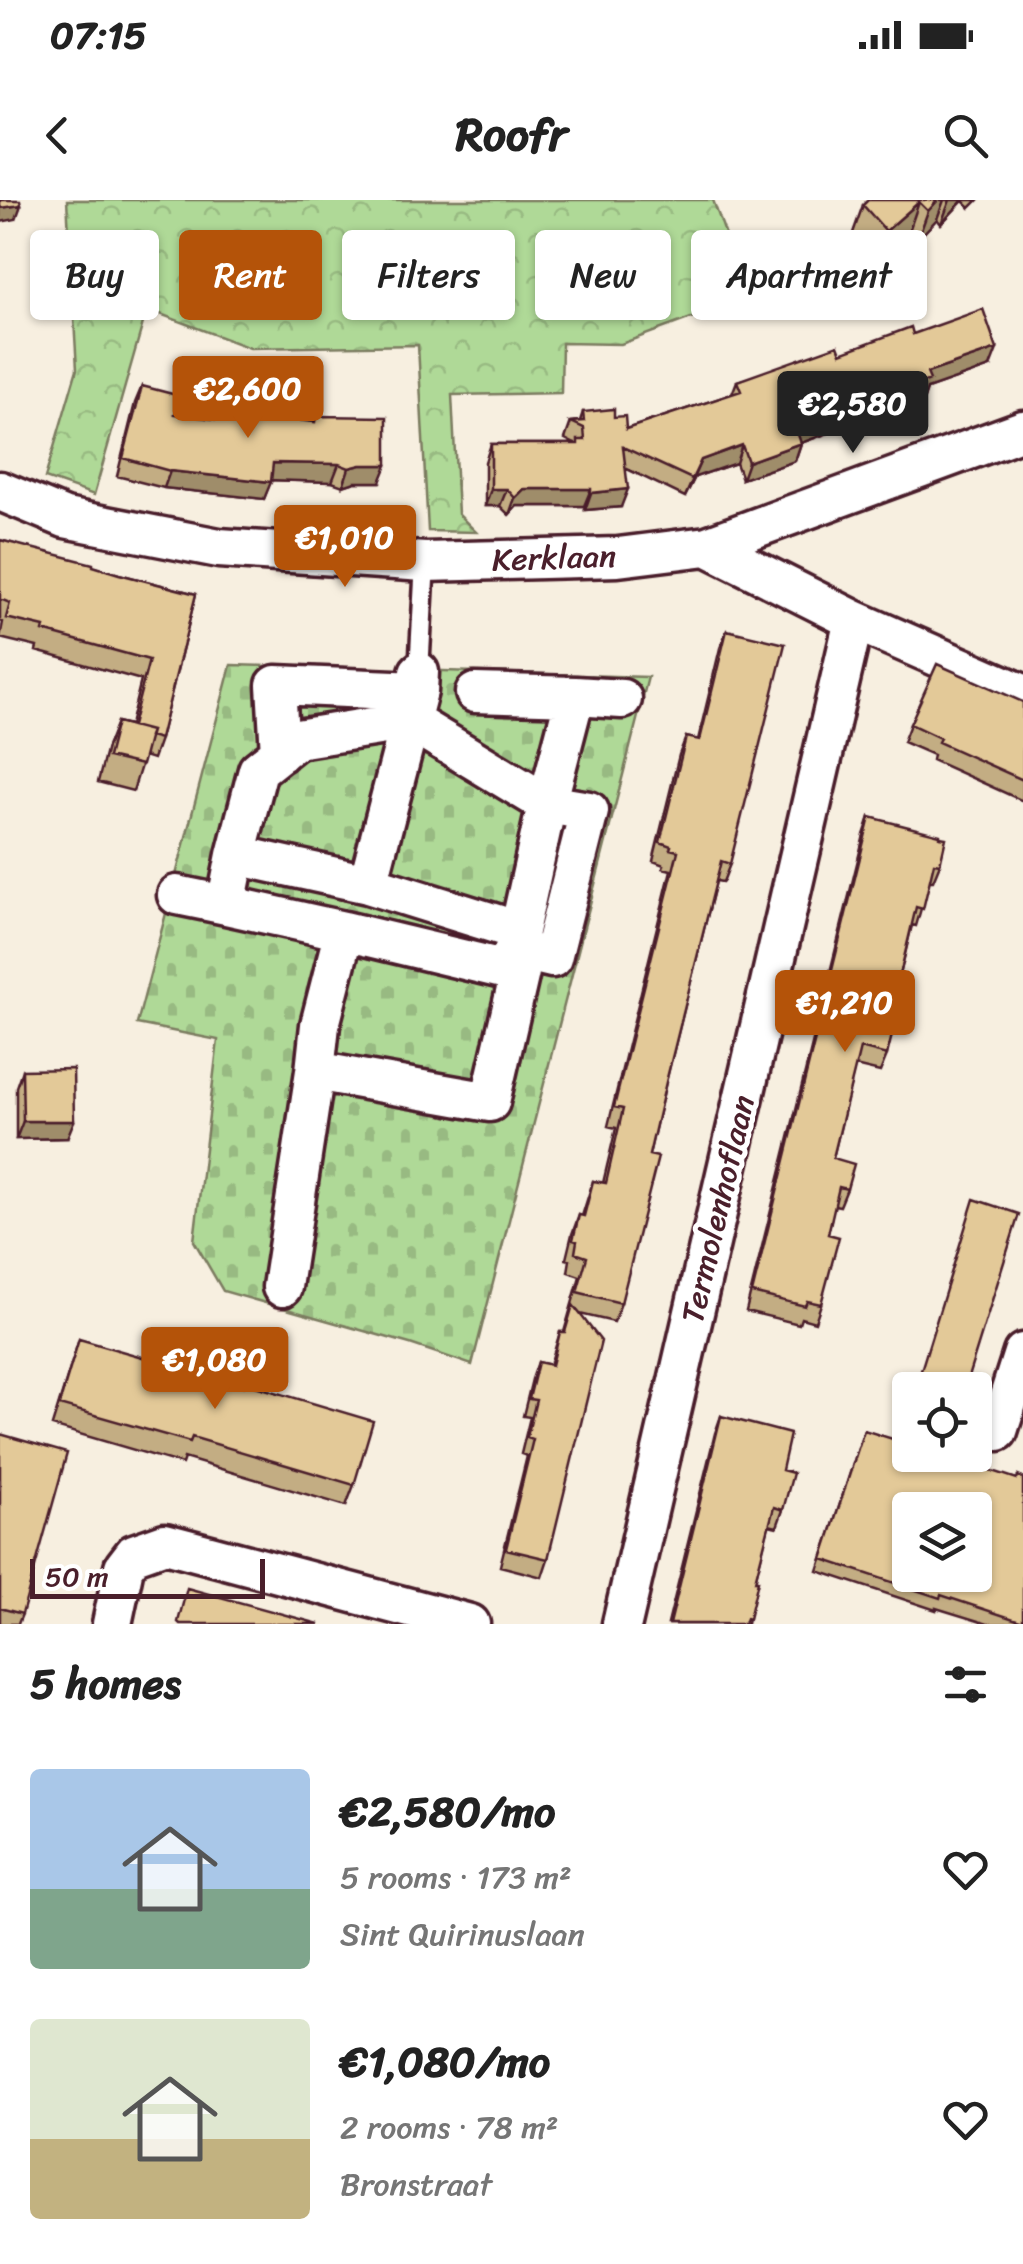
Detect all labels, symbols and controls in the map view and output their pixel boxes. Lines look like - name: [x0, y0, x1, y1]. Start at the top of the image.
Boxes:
- text: 07:15: [50, 2, 147, 69]
- text: Roofr: [456, 95, 567, 175]
- icon: back: [30, 108, 85, 163]
- icon: search: [938, 108, 993, 163]
- chip: Buy: [30, 230, 159, 320]
- chip: Rent: [179, 230, 322, 320]
- chip: Filters: [342, 230, 515, 320]
- chip: New: [535, 230, 671, 320]
- chip: Apartment: [691, 230, 927, 320]
- pin: €2,600: [167, 356, 329, 441]
- text: €2,600: [195, 360, 301, 417]
- pin: €2,580: [772, 371, 934, 456]
- text: €2,580: [799, 375, 907, 432]
- pin: €1,010: [264, 505, 426, 590]
- text: €1,010: [296, 509, 394, 566]
- street label: Kerklaan: [491, 527, 617, 589]
- pin: €1,210: [764, 970, 926, 1055]
- text: €1,210: [797, 974, 893, 1031]
- street label: Termolenhoflaan: [664, 1089, 772, 1329]
- pin: €1,080: [134, 1327, 296, 1412]
- text: €1,080: [163, 1331, 267, 1388]
- map controls: [892, 1372, 992, 1592]
- button: locate: [892, 1372, 992, 1472]
- button: layers: [892, 1492, 992, 1592]
- text: 50 m: [45, 1552, 109, 1601]
- scale bar: [30, 1554, 265, 1598]
- text: 5 homes: [30, 1647, 181, 1721]
- icon: filters: [938, 1657, 993, 1712]
- text: €2,580/mo: [340, 1775, 555, 1849]
- icon: home: [110, 1809, 230, 1929]
- icon: heart: [938, 1842, 993, 1897]
- text: 5 rooms · 173 m²: [340, 1849, 571, 1906]
- text: Sint Quirinuslaan: [340, 1906, 585, 1963]
- text: €1,080/mo: [340, 2025, 550, 2099]
- icon: home: [110, 2059, 230, 2179]
- icon: heart: [938, 2092, 993, 2147]
- text: 2 rooms · 78 m²: [340, 2099, 558, 2156]
- text: Bronstraat: [340, 2156, 492, 2213]

